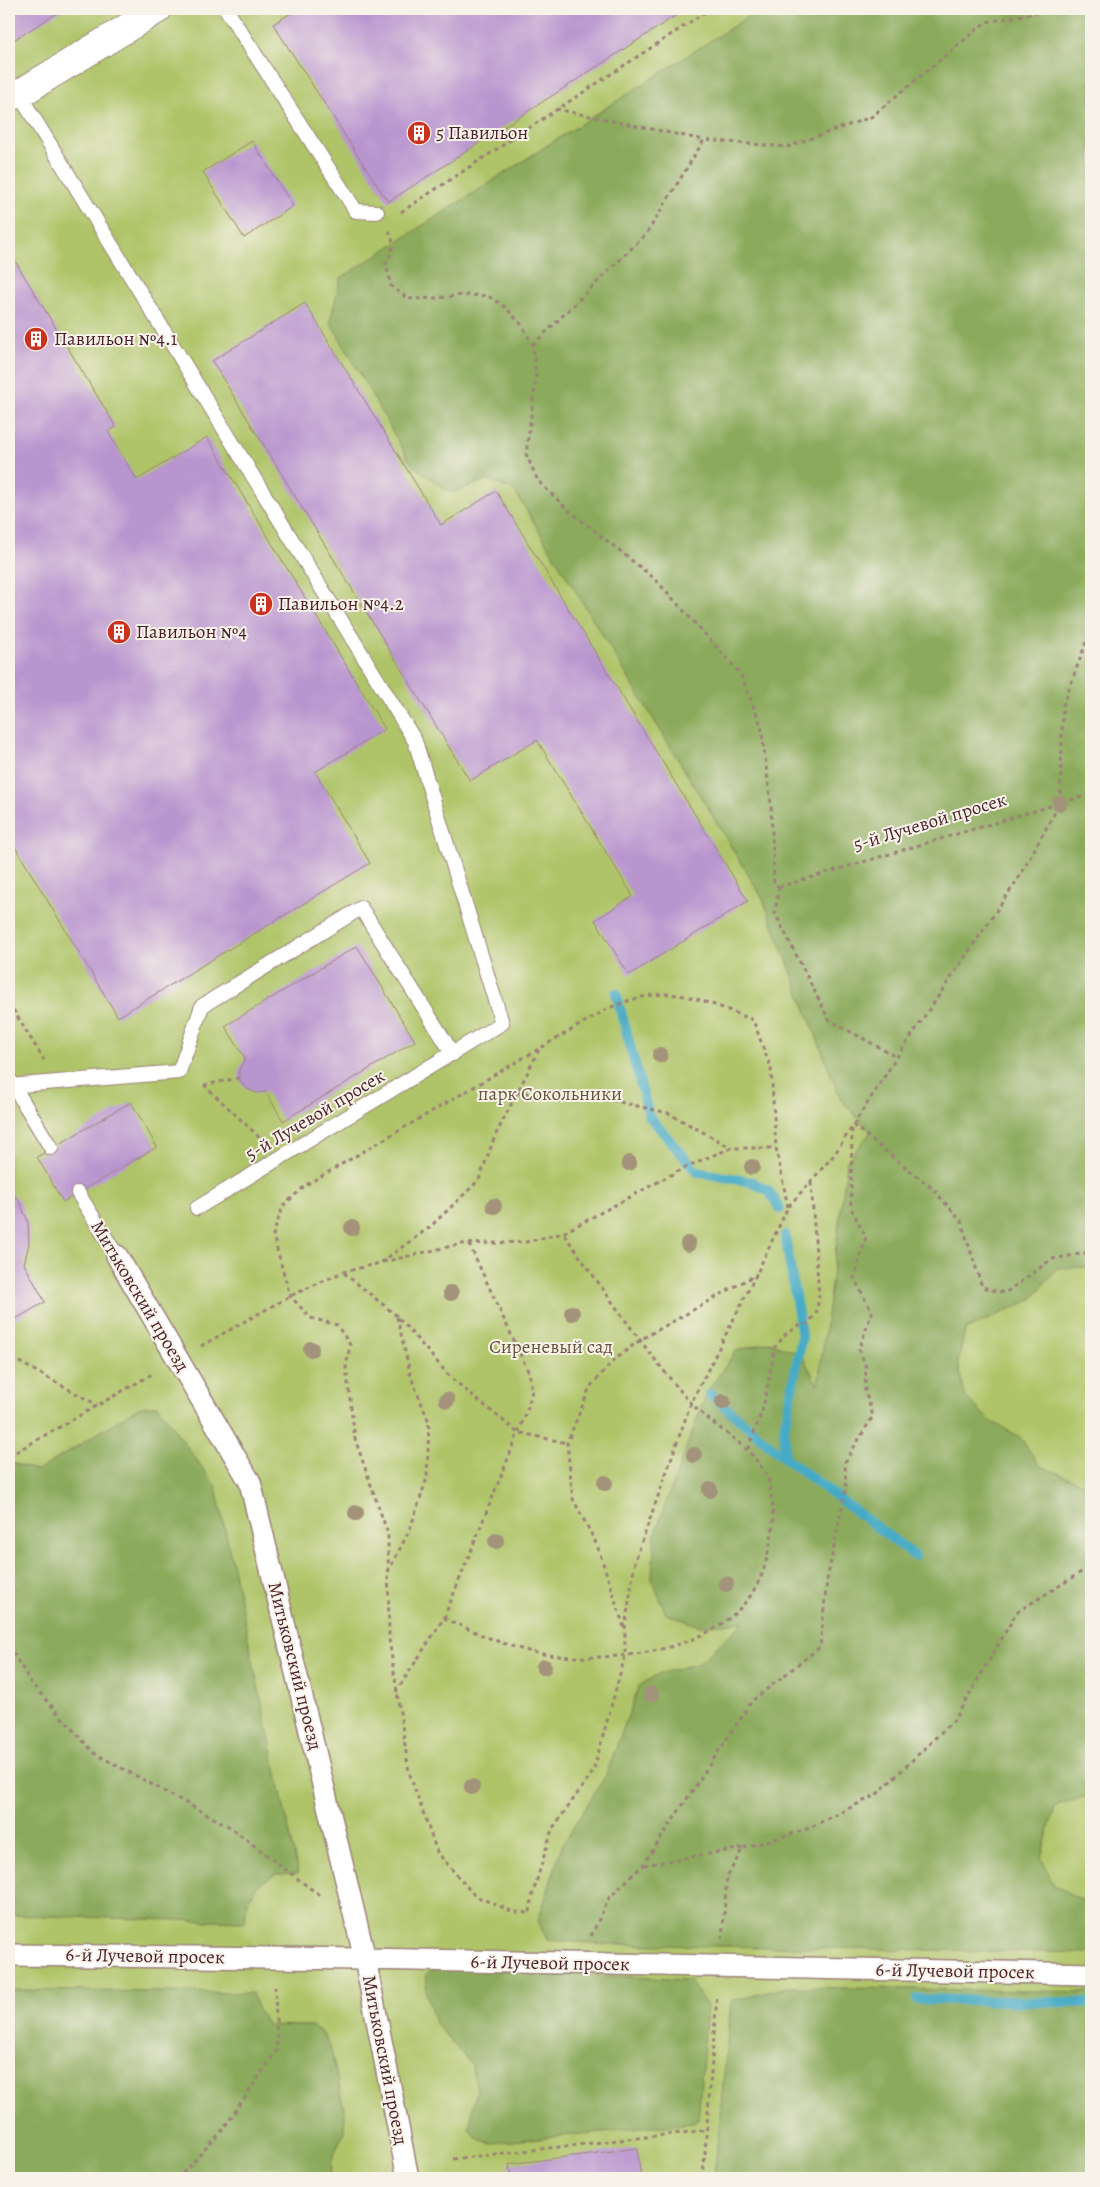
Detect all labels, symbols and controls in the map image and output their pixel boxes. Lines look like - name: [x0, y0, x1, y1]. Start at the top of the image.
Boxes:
- building icon: 5 Павильон: [406, 120, 432, 146]
- place label: 5 Павильон: [436, 120, 528, 146]
- building icon: Павильон №4.1: [23, 326, 49, 352]
- place label: Павильон №4.1: [54, 326, 178, 352]
- building icon: Павильон №4.2: [248, 591, 274, 617]
- place label: Павильон №4.2: [278, 591, 404, 617]
- building icon: Павильон №4: [106, 619, 132, 645]
- place label: Павильон №4: [136, 619, 247, 645]
- street label: 5-й Лучевой просек: [850, 786, 1010, 858]
- street label: 5-й Лучевой просек: [240, 1063, 390, 1167]
- park label: парк Сокольники: [478, 1081, 622, 1107]
- street label: Митьковский проезд: [84, 1215, 196, 1377]
- park label: Сиреневый сад: [489, 1334, 613, 1360]
- street label: Митьковский проезд: [262, 1579, 328, 1753]
- street label: 6-й Лучевой просек: [65, 1942, 225, 1970]
- street label: 6-й Лучевой просек: [470, 1949, 630, 1977]
- street label: 6-й Лучевой просек: [875, 1957, 1035, 1985]
- street label: Митьковский проезд: [356, 1973, 414, 2147]

